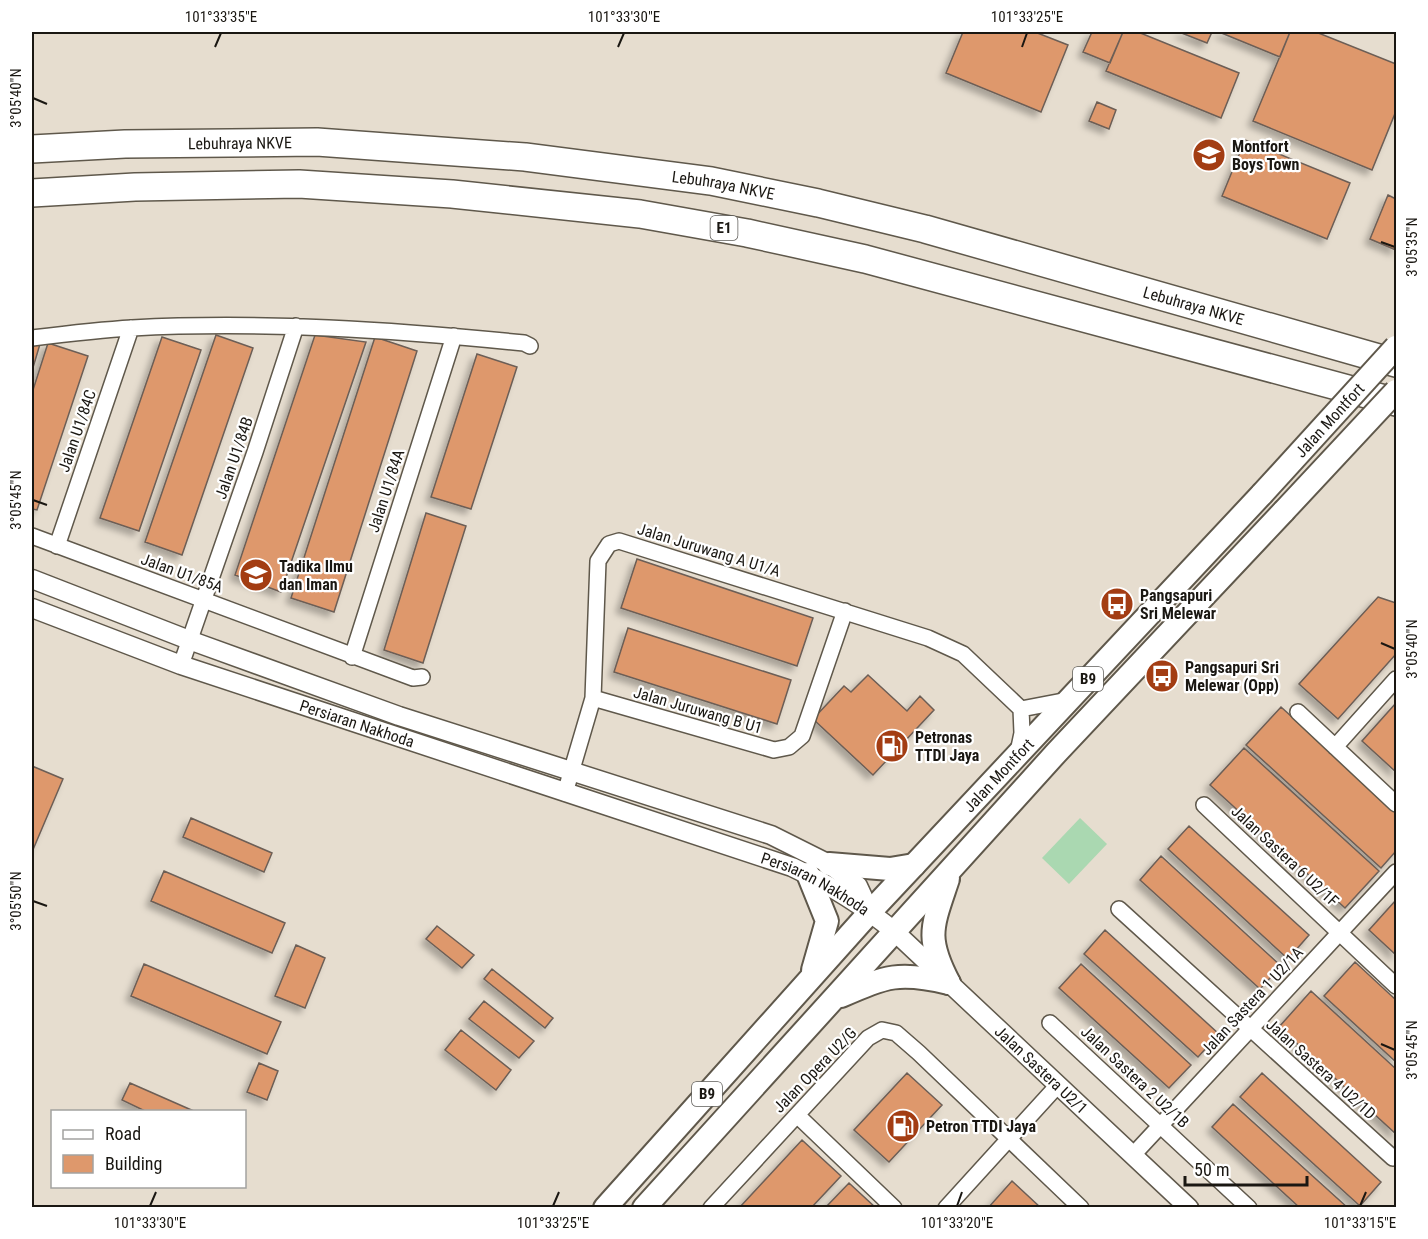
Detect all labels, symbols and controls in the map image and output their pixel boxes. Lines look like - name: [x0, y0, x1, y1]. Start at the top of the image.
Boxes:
- text: 101°33'35"E: [185, 8, 257, 26]
- text: 101°33'30"E: [588, 8, 660, 26]
- text: 101°33'25"E: [991, 8, 1063, 26]
- text: 3°05'40"N: [7, 68, 25, 128]
- street label: Lebuhraya NKVE: [188, 133, 292, 153]
- school or university icon: Montfort Boys Town: [1191, 137, 1227, 173]
- place label: Montfort Boys Town: [1232, 137, 1300, 174]
- street label: Lebuhraya NKVE: [671, 167, 776, 203]
- road number: E1: [710, 216, 738, 240]
- text: 3°05'35"N: [1403, 217, 1421, 277]
- street label: Lebuhraya NKVE: [1141, 282, 1246, 329]
- street label: Jalan Montfort: [1291, 379, 1368, 461]
- street label: Jalan U1/84C: [54, 387, 100, 475]
- street label: Jalan U1/84B: [211, 414, 257, 502]
- street label: Jalan U1/84A: [364, 447, 408, 535]
- text: 3°05'45"N: [7, 470, 25, 530]
- street label: Jalan Juruwang A U1/A: [635, 519, 783, 581]
- street label: Jalan U1/85A: [138, 549, 226, 597]
- school or university icon: Tadika Ilmu dan Iman: [238, 557, 274, 593]
- place label: Tadika Ilmu dan Iman: [279, 557, 353, 594]
- bus stop icon: Pangsapuri Sri Melewar: [1099, 586, 1135, 622]
- place label: Pangsapuri Sri Melewar: [1140, 586, 1216, 623]
- text: 3°05'40"N: [1403, 619, 1421, 679]
- bus stop icon: Pangsapuri Sri Melewar (Opp): [1144, 658, 1180, 694]
- place label: Pangsapuri Sri Melewar (Opp): [1185, 658, 1279, 695]
- road number: B9: [1073, 667, 1103, 691]
- street label: Jalan Juruwang B U1: [632, 683, 764, 737]
- street label: Persiaran Nakhoda: [297, 695, 417, 751]
- fuel station icon: Petronas TTDI Jaya: [874, 728, 910, 764]
- place label: Petronas TTDI Jaya: [915, 728, 980, 765]
- street label: Jalan Montfort: [959, 734, 1038, 816]
- street label: Jalan Sastera 6 U2/1F: [1227, 801, 1343, 911]
- street label: Persiaran Nakhoda: [759, 848, 873, 919]
- text: 3°05'50"N: [7, 871, 25, 931]
- street label: Jalan Sastera 1 U2/1A: [1197, 943, 1307, 1059]
- street label: Jalan Sastera 4 U2/1D: [1262, 1015, 1380, 1123]
- text: 3°05'45"N: [1403, 1020, 1421, 1080]
- street label: Jalan Sastera U2/1: [991, 1021, 1092, 1118]
- street label: Jalan Sastera 2 U2/1B: [1077, 1022, 1193, 1132]
- street label: Jalan Opera U2/G: [769, 1023, 861, 1117]
- road number: B9: [692, 1082, 722, 1106]
- fuel station icon: Petron TTDI Jaya: [885, 1108, 921, 1144]
- legend: [51, 1110, 246, 1188]
- place label: Petron TTDI Jaya: [926, 1117, 1036, 1136]
- text: Road: [105, 1123, 141, 1144]
- scale bar: [1185, 1149, 1306, 1187]
- text: Building: [105, 1153, 162, 1174]
- text: 50 m: [1194, 1159, 1229, 1180]
- text: 101°33'30"E: [114, 1214, 186, 1232]
- text: 101°33'25"E: [517, 1214, 589, 1232]
- text: 101°33'20"E: [921, 1214, 993, 1232]
- text: 101°33'15"E: [1324, 1214, 1396, 1232]

